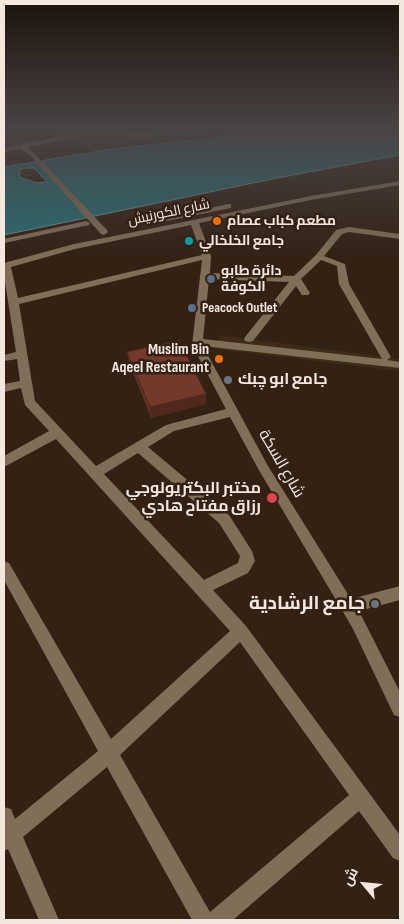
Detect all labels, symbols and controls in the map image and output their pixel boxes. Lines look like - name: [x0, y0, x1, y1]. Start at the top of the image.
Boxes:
- street label: شارع الكورنيش: [127, 196, 211, 230]
- place label: مطعم كباب عصام: [227, 213, 336, 229]
- marker: مطعم كباب عصام: [211, 215, 223, 227]
- place label: جامع الخلخالي: [199, 233, 284, 249]
- marker: جامع الخلخالي: [183, 235, 195, 247]
- place label: دائرة طابو الكوفة: [221, 263, 281, 296]
- marker: دائرة طابو الكوفة: [205, 273, 217, 285]
- place label: Peacock Outlet: [202, 300, 277, 316]
- marker: Peacock Outlet: [186, 302, 198, 314]
- place label: Muslim Bin Aqeel Restaurant: [112, 340, 209, 378]
- marker: Muslim Bin Aqeel Restaurant: [213, 353, 225, 365]
- place label: جامع ابو چبك: [238, 370, 328, 390]
- marker: جامع ابو چبك: [222, 374, 234, 386]
- street label: شارع السكة: [254, 426, 308, 502]
- place label: مختبر البكتريولوجي رزاق مفتاح هادي: [126, 479, 261, 517]
- marker: مختبر البكتريولوجي رزاق مفتاح هادي: [265, 491, 279, 505]
- place label: جامع الرشادية: [249, 593, 365, 615]
- marker: جامع الرشادية: [369, 598, 381, 610]
- north arrow: [339, 859, 389, 909]
- text: ش: [339, 865, 362, 889]

